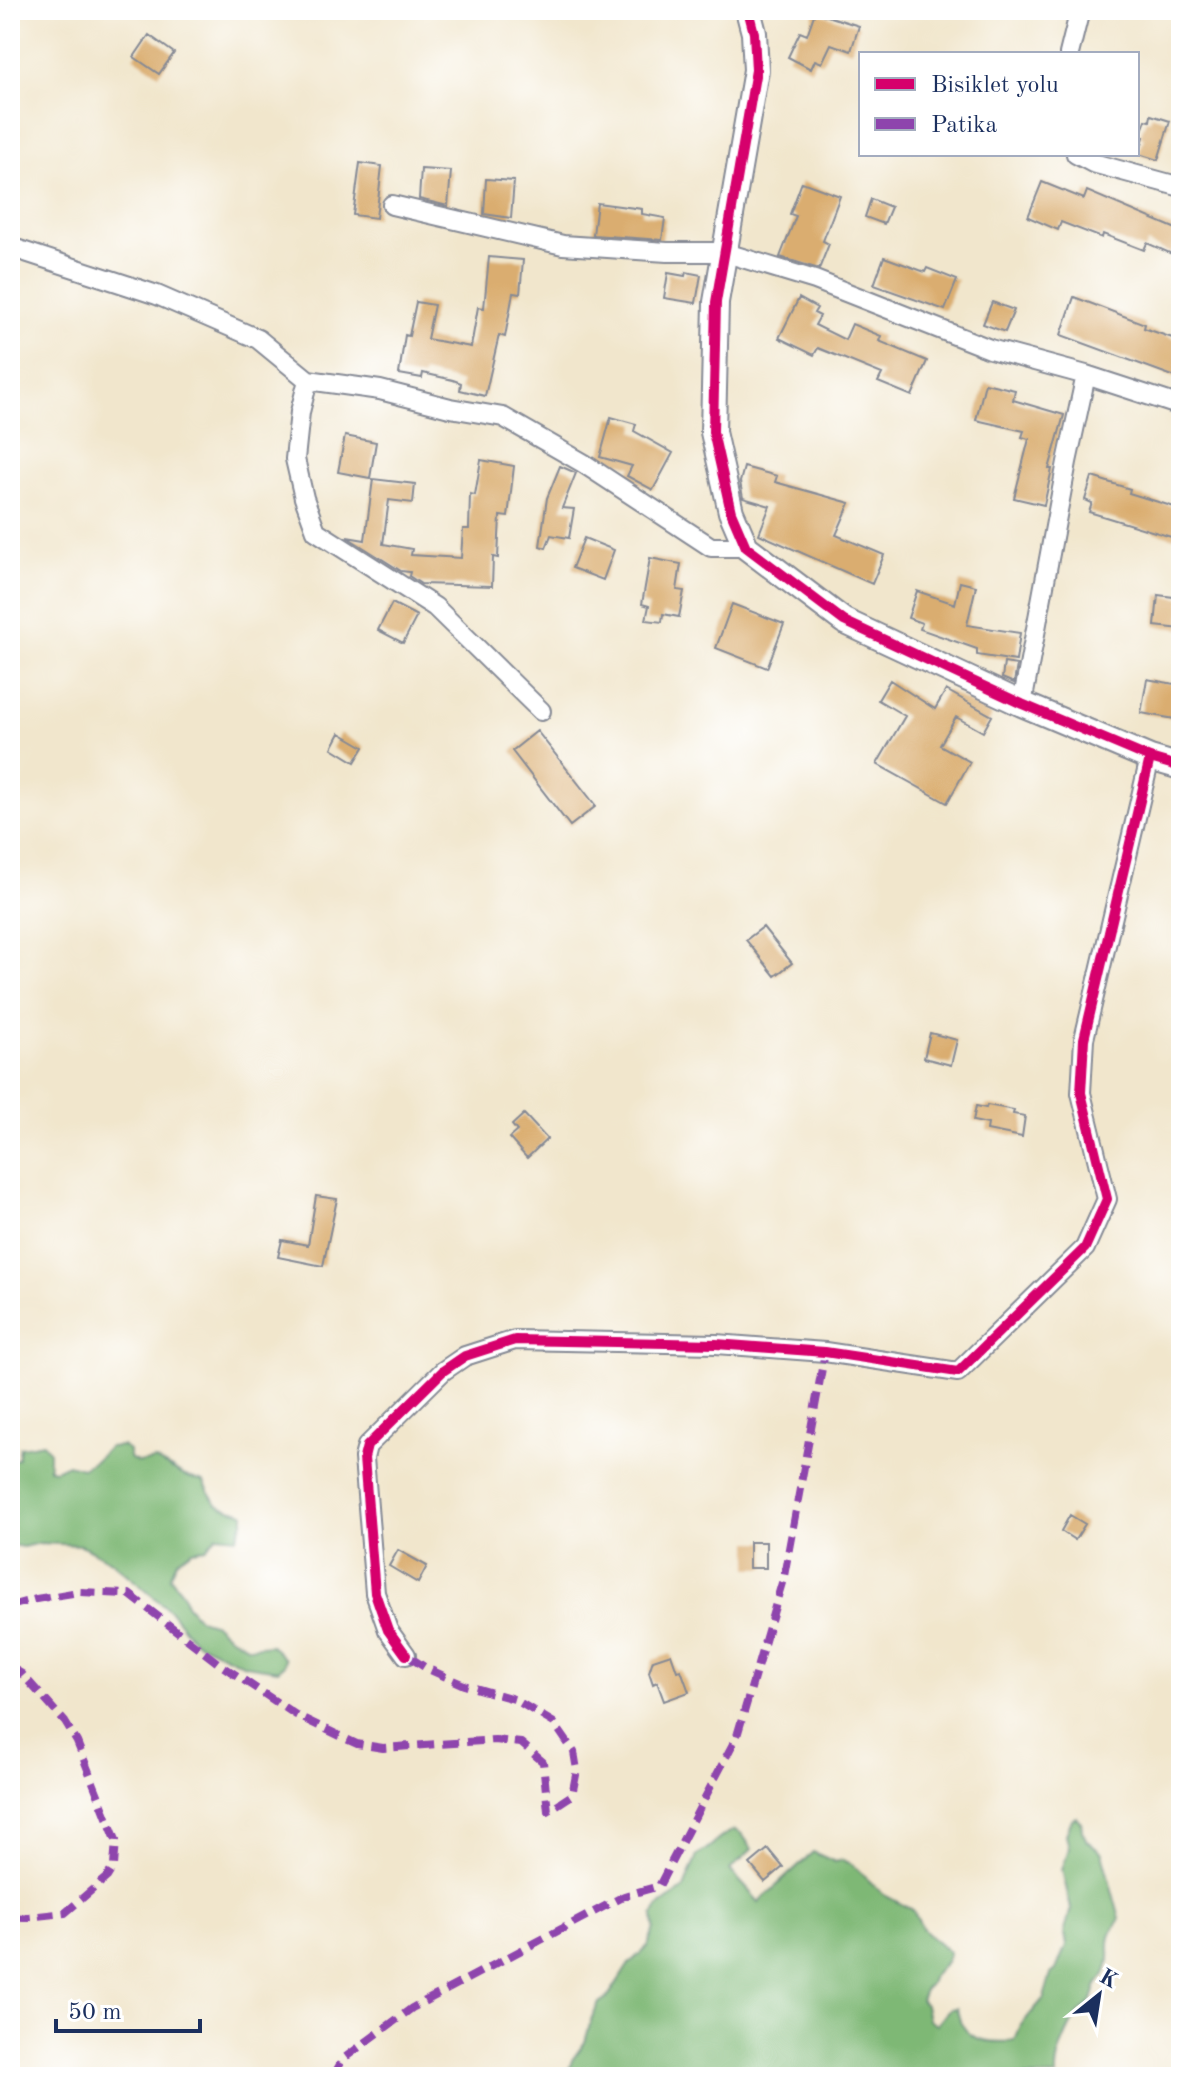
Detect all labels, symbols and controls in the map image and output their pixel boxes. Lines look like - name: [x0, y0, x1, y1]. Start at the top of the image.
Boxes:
- legend: [859, 52, 1139, 156]
- text: Bisiklet yolu: [931, 74, 1059, 98]
- text: Patika: [931, 114, 997, 138]
- north arrow: [1059, 1955, 1139, 2035]
- text: K: [1095, 1966, 1121, 1993]
- scale bar: [56, 1983, 200, 2033]
- text: 50 m: [68, 2001, 122, 2025]

